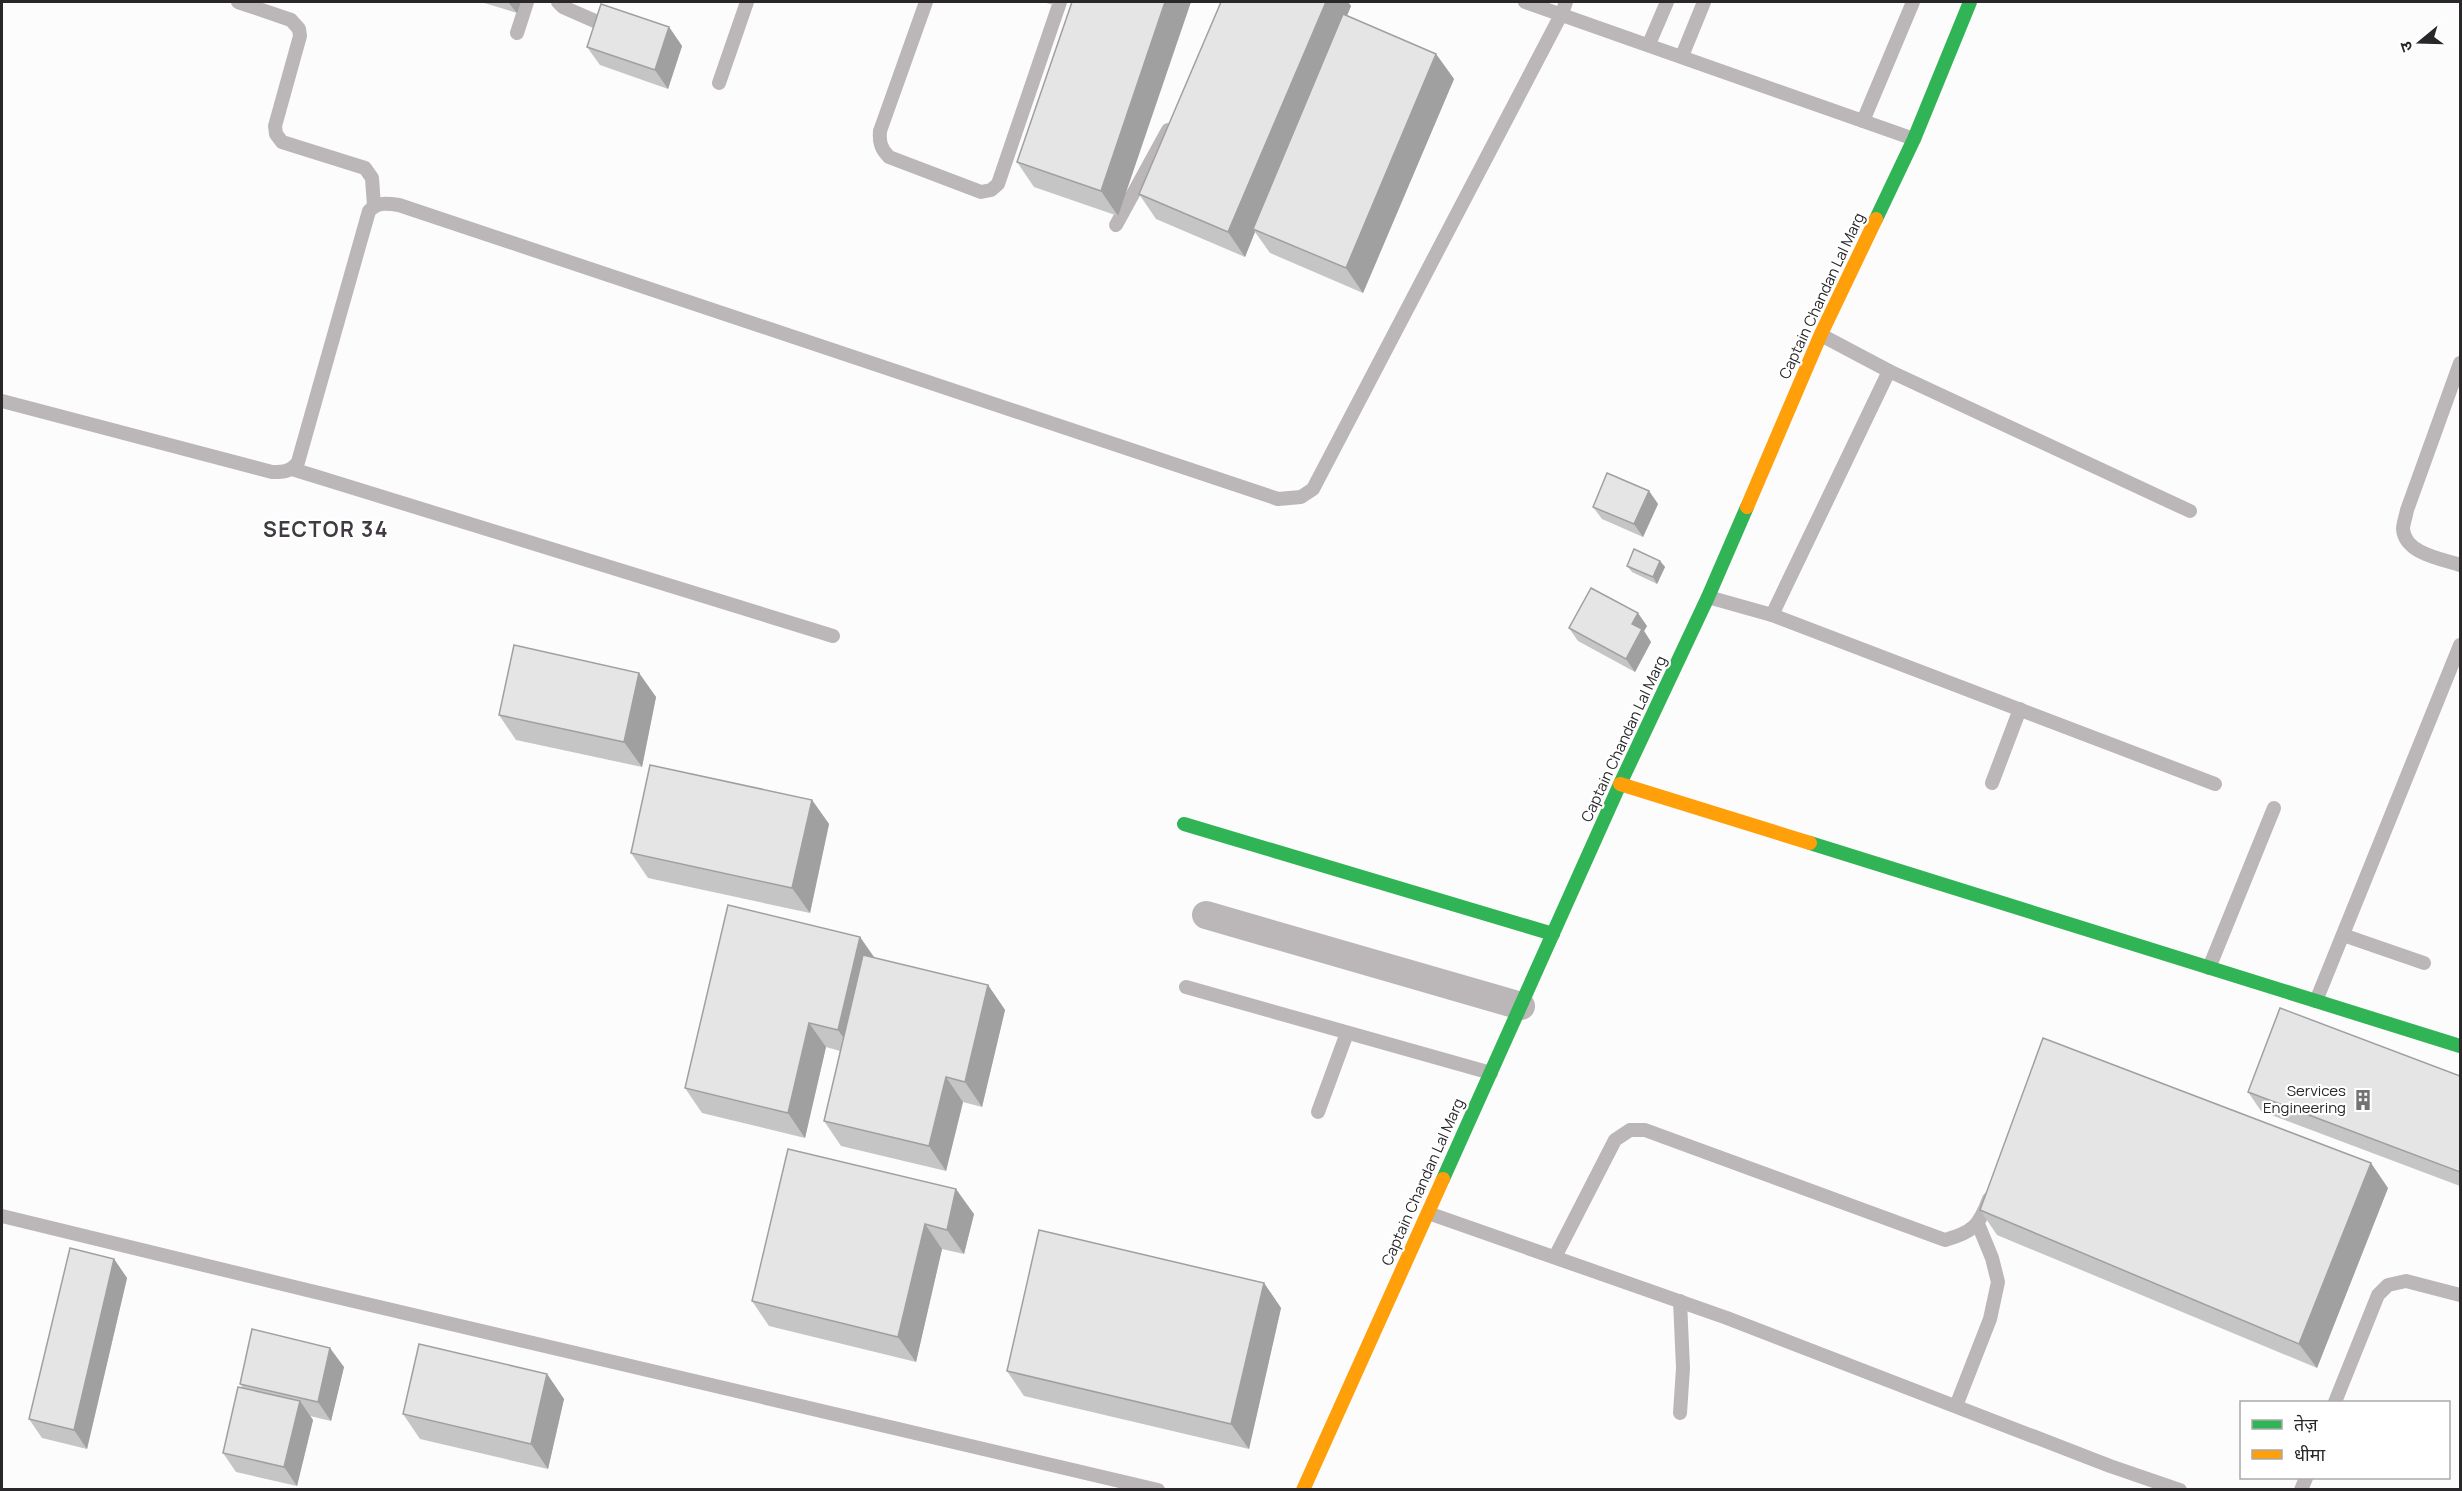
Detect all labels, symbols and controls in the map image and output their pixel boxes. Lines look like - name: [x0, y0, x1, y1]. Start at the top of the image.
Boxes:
- north arrow: [2390, 12, 2450, 72]
- text: उ: [2394, 38, 2418, 55]
- street label: Captain Chandan Lal Marg: [1774, 209, 1869, 382]
- district label: SECTOR 34: [263, 515, 389, 543]
- street label: Captain Chandan Lal Marg: [1576, 652, 1671, 825]
- place label: Services Engineering: [2263, 1080, 2346, 1118]
- building icon: Services Engineering: [2351, 1088, 2375, 1112]
- street label: Captain Chandan Lal Marg: [1376, 1095, 1469, 1269]
- legend: [2240, 1401, 2450, 1479]
- text: तेज़: [2294, 1412, 2318, 1436]
- text: धीमा: [2294, 1442, 2325, 1466]

